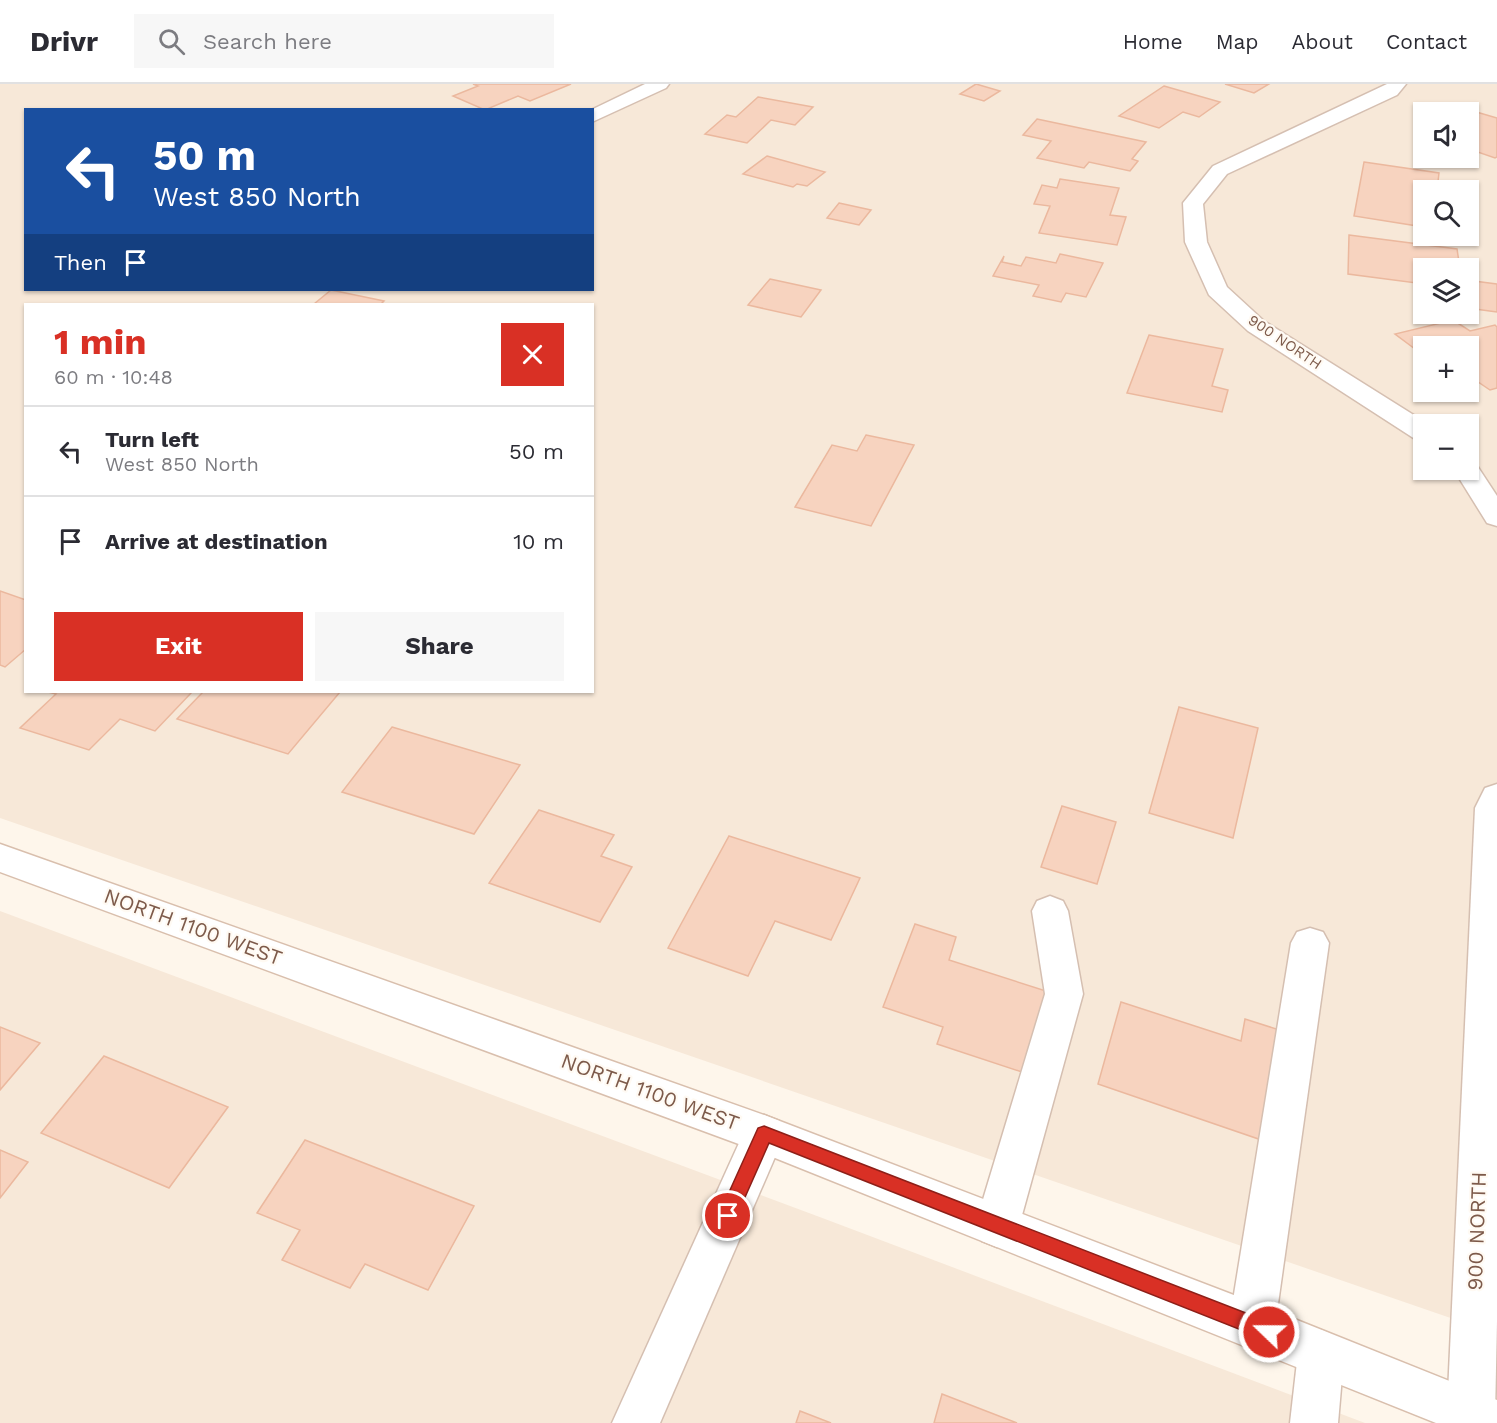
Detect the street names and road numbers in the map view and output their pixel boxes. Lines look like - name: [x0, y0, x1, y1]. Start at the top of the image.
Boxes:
- street label: 900 NORTH: [1245, 311, 1325, 373]
- street label: NORTH 1100 WEST: [101, 883, 286, 970]
- street label: NORTH 1100 WEST: [558, 1048, 743, 1135]
- street label: 900 NORTH: [1462, 1171, 1491, 1291]

